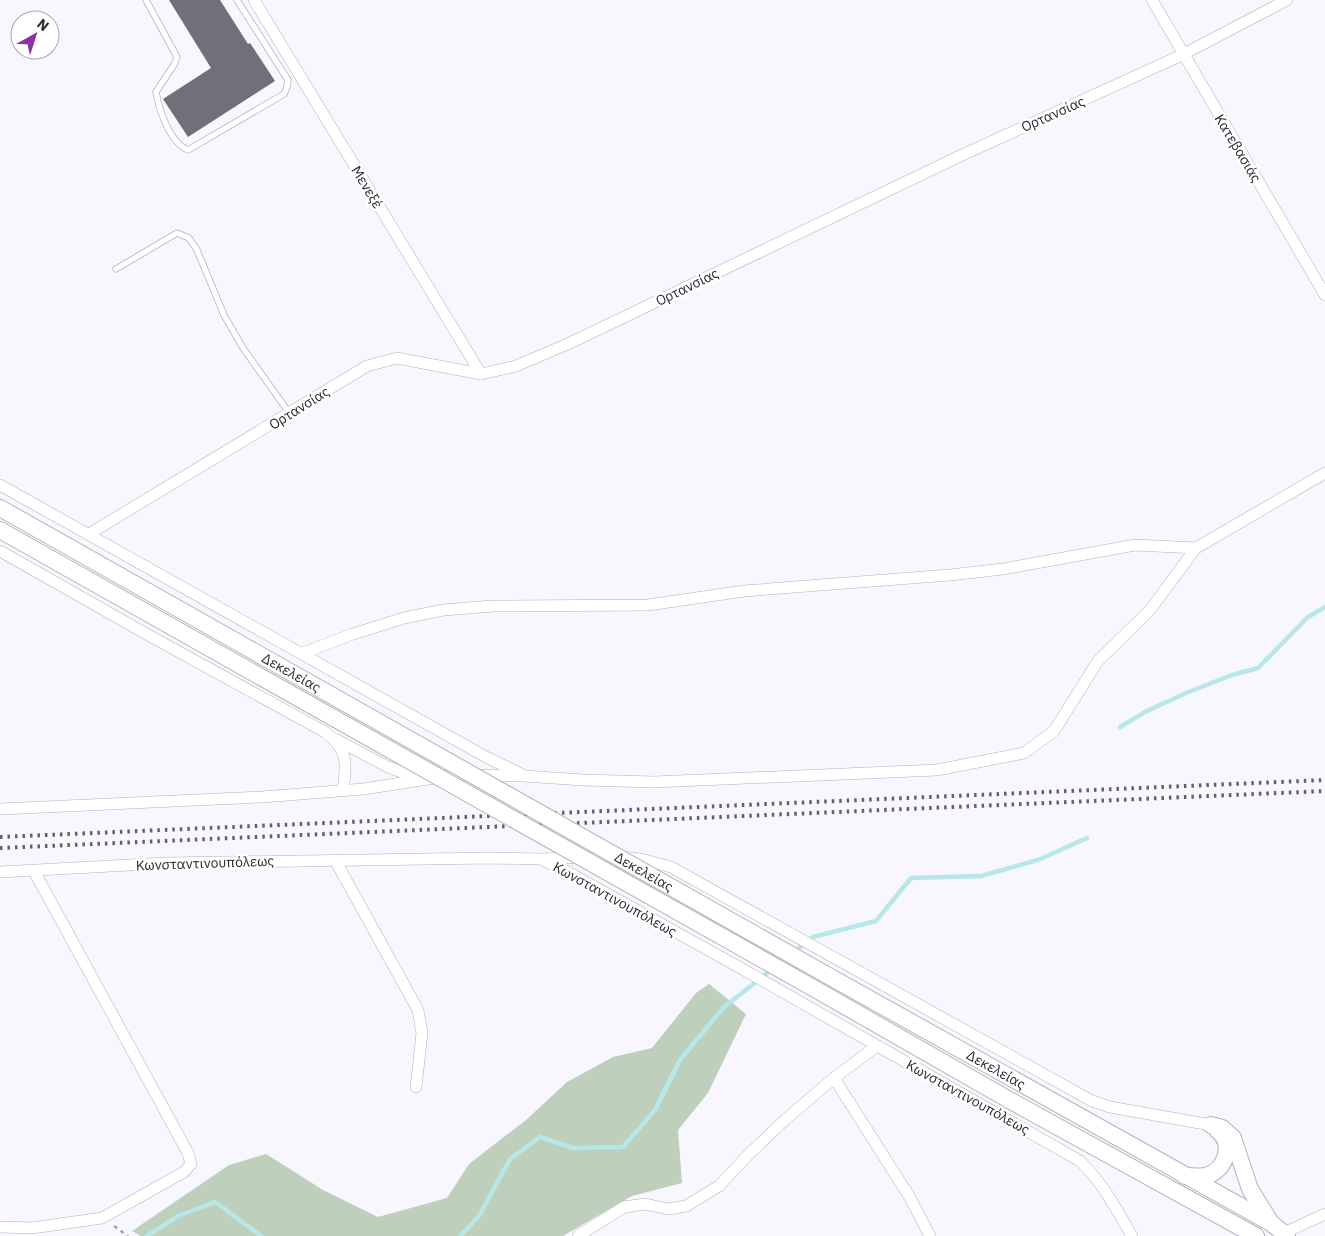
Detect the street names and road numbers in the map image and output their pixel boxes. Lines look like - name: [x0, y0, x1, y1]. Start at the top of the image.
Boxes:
- street label: Ορτανσίας: [1018, 92, 1088, 136]
- street label: Κατεβασιάς: [1211, 111, 1265, 186]
- street label: Μενεξέ: [347, 163, 387, 211]
- street label: Ορτανσίας: [653, 264, 722, 310]
- street label: Ορτανσίας: [265, 382, 333, 434]
- street label: Δεκελείας: [259, 649, 324, 696]
- street label: Δεκελείας: [611, 848, 677, 896]
- street label: Κωνσταντινουπόλεως: [136, 852, 275, 874]
- street label: Κωνσταντινουπόλεως: [550, 858, 680, 941]
- street label: Δεκελείας: [963, 1046, 1029, 1093]
- street label: Κωνσταντινουπόλεως: [903, 1056, 1033, 1139]

